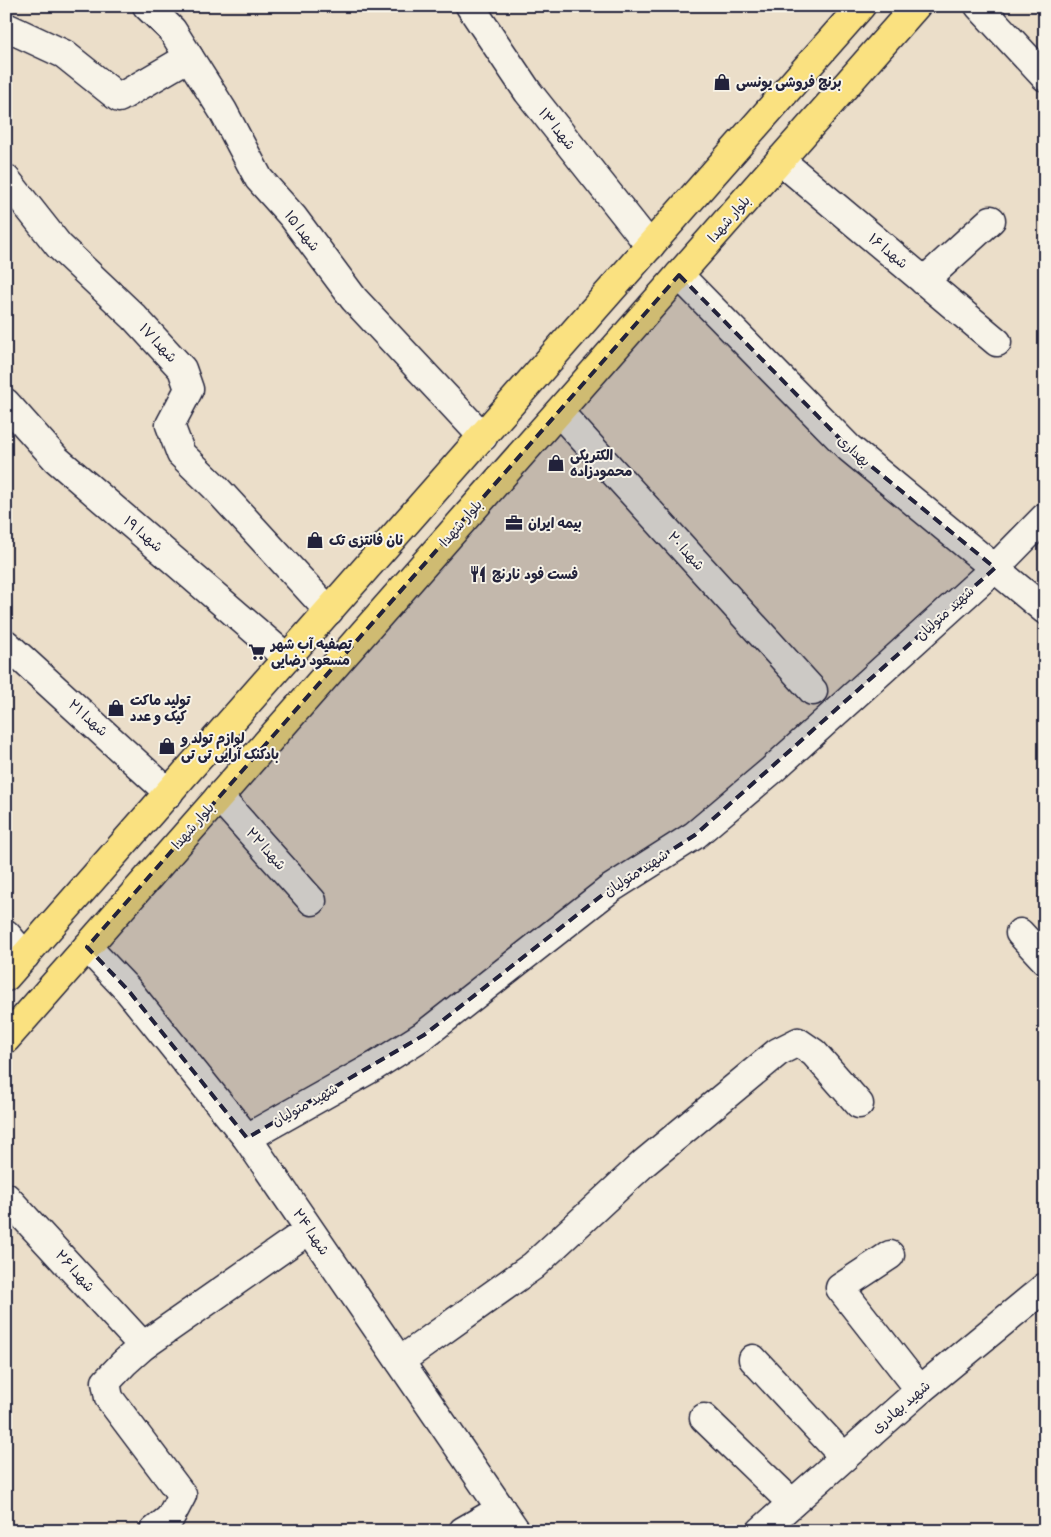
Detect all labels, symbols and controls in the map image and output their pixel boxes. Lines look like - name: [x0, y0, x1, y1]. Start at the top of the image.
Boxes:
- shop icon: برنج فروشی یونسی: [712, 72, 732, 92]
- place label: برنج فروشی یونسی: [736, 74, 842, 92]
- street label: شهدا ۱۳: [535, 105, 579, 153]
- street label: بلوار شهدا: [704, 192, 754, 246]
- street label: شهدا ۱۵: [281, 207, 323, 255]
- street label: شهدا ۱۶: [865, 230, 911, 272]
- street label: شهدا ۱۷: [136, 320, 180, 366]
- street label: بهداری: [834, 432, 874, 470]
- place label: الکتریکی محمودزاده: [570, 447, 632, 481]
- shop icon: الکتریکی محمودزاده: [546, 453, 566, 473]
- street label: بلوار شهدا: [436, 496, 486, 550]
- street label: شهدا ۱۹: [120, 512, 166, 556]
- office icon: بیمه ایران: [504, 513, 524, 533]
- place label: بیمه ایران: [528, 515, 582, 532]
- street label: شهدا ۲۰: [664, 528, 708, 574]
- shop icon: نان فانتزی تک: [305, 530, 325, 550]
- place label: نان فانتزی تک: [329, 532, 403, 549]
- restaurant icon: فست فود نارنج: [468, 564, 488, 584]
- place label: فست فود نارنج: [492, 566, 578, 584]
- street label: شهید متولیان: [912, 582, 978, 644]
- place label: تصفیه آب شهر مسعود رضایی: [269, 636, 353, 670]
- supermarket icon: تصفیه آب شهر مسعود رضایی: [247, 642, 267, 662]
- place label: تولید ماکت کیک و عدد: [130, 692, 191, 725]
- street label: شهدا ۲۱: [65, 696, 111, 740]
- shop icon: تولید ماکت کیک و عدد: [106, 698, 126, 718]
- place label: لوازم تولد و بادکنک آرایی تی تی: [180, 730, 279, 763]
- shop icon: لوازم تولد و بادکنک آرایی تی تی: [157, 736, 177, 756]
- street label: بلوار شهدا: [168, 799, 218, 853]
- street label: شهدا ۲۲: [242, 824, 290, 874]
- street label: شهید متولیان: [601, 846, 671, 900]
- street label: شهید متولیان: [269, 1080, 341, 1130]
- street label: شهدا ۲۴: [289, 1205, 333, 1259]
- street label: شهدا ۲۶: [52, 1247, 98, 1295]
- street label: شهید بهادری: [868, 1377, 934, 1437]

